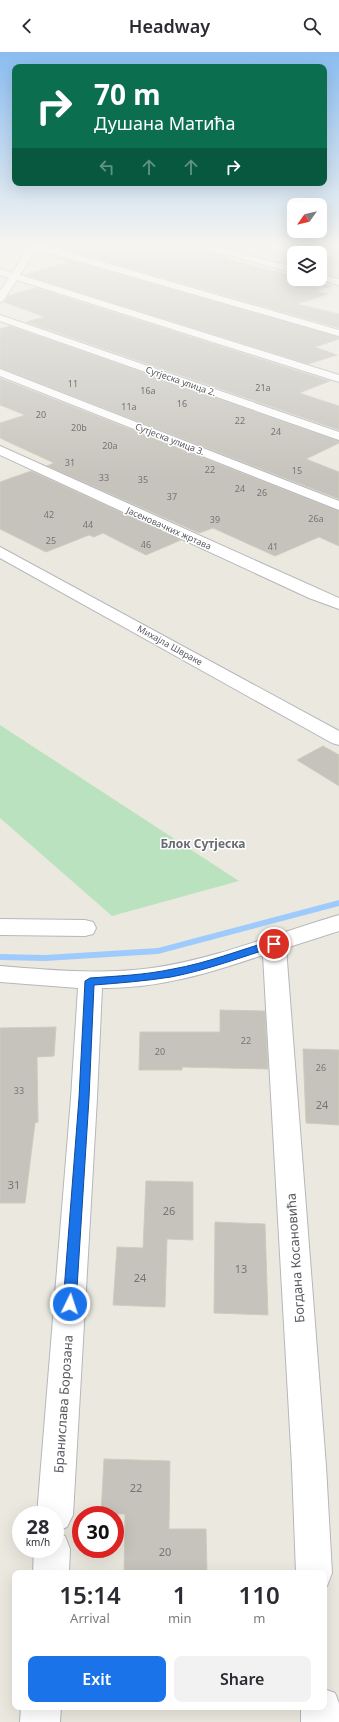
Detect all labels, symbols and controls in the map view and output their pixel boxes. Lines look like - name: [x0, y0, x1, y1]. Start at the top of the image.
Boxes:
- text: Headway: [129, 14, 210, 38]
- icon: back: [16, 15, 38, 37]
- icon: search: [301, 15, 323, 37]
- text: 70 m: [94, 75, 161, 113]
- icon: right: [28, 80, 80, 132]
- text: Душана Матића: [94, 111, 235, 135]
- icon: left: [96, 156, 118, 178]
- icon: ahead: [138, 156, 160, 178]
- icon: ahead: [180, 156, 202, 178]
- icon: right: [222, 156, 244, 178]
- north arrow: [287, 198, 327, 238]
- map controls: [287, 198, 327, 286]
- button: layers: [287, 246, 327, 286]
- street label: Сутјеска улица 2.: [144, 363, 218, 399]
- house number: 11: [68, 377, 78, 390]
- house number: 21a: [255, 381, 271, 394]
- house number: 16a: [140, 384, 156, 397]
- house number: 16: [177, 397, 187, 410]
- house number: 11a: [121, 400, 137, 413]
- house number: 20: [36, 408, 46, 421]
- house number: 22: [235, 414, 245, 427]
- street label: Сутјеска улица 3.: [133, 420, 207, 458]
- house number: 20b: [71, 421, 87, 434]
- house number: 24: [271, 425, 281, 438]
- house number: 20a: [102, 439, 118, 452]
- house number: 31: [65, 456, 75, 469]
- house number: 22: [205, 463, 215, 476]
- house number: 15: [292, 464, 302, 477]
- house number: 33: [99, 471, 109, 484]
- house number: 35: [138, 473, 148, 486]
- house number: 24: [235, 482, 245, 495]
- house number: 26: [257, 486, 267, 499]
- house number: 37: [167, 490, 177, 503]
- street label: Јасеновачких жртава: [124, 503, 214, 553]
- house number: 42: [44, 508, 54, 521]
- house number: 26a: [308, 512, 324, 525]
- house number: 39: [210, 513, 220, 526]
- house number: 44: [83, 518, 93, 531]
- house number: 25: [46, 534, 56, 547]
- house number: 46: [141, 538, 151, 551]
- house number: 41: [268, 540, 278, 553]
- street label: Михајла Швраке: [135, 622, 205, 668]
- district label: Блок Сутјеска: [160, 835, 246, 852]
- pin: [257, 927, 291, 961]
- icon: arrive: [263, 933, 285, 955]
- house number: 22: [241, 1034, 251, 1047]
- house number: 20: [155, 1045, 165, 1058]
- house number: 26: [316, 1061, 326, 1074]
- house number: 33: [14, 1084, 24, 1097]
- house number: 24: [316, 1097, 329, 1112]
- house number: 31: [8, 1177, 20, 1192]
- street label: Богдана Косановића: [281, 1192, 309, 1324]
- house number: 26: [163, 1203, 175, 1218]
- house number: 13: [235, 1261, 247, 1276]
- house number: 24: [134, 1270, 147, 1285]
- position arrow: [49, 1283, 91, 1325]
- street label: Бранислава Борозана: [49, 1334, 77, 1474]
- house number: 22: [130, 1480, 142, 1495]
- speed limit sign: 30: [72, 1506, 124, 1558]
- text: 28: [27, 1513, 49, 1540]
- text: km/h: [26, 1535, 50, 1549]
- house number: 20: [159, 1544, 171, 1559]
- text: 15:14: [59, 1578, 121, 1611]
- text: 1: [173, 1578, 187, 1611]
- text: 110: [239, 1578, 280, 1611]
- text: Arrival: [70, 1609, 110, 1627]
- text: min: [168, 1609, 191, 1627]
- text: m: [253, 1609, 265, 1627]
- button: Exit: [28, 1656, 166, 1702]
- button: Share: [174, 1656, 311, 1702]

